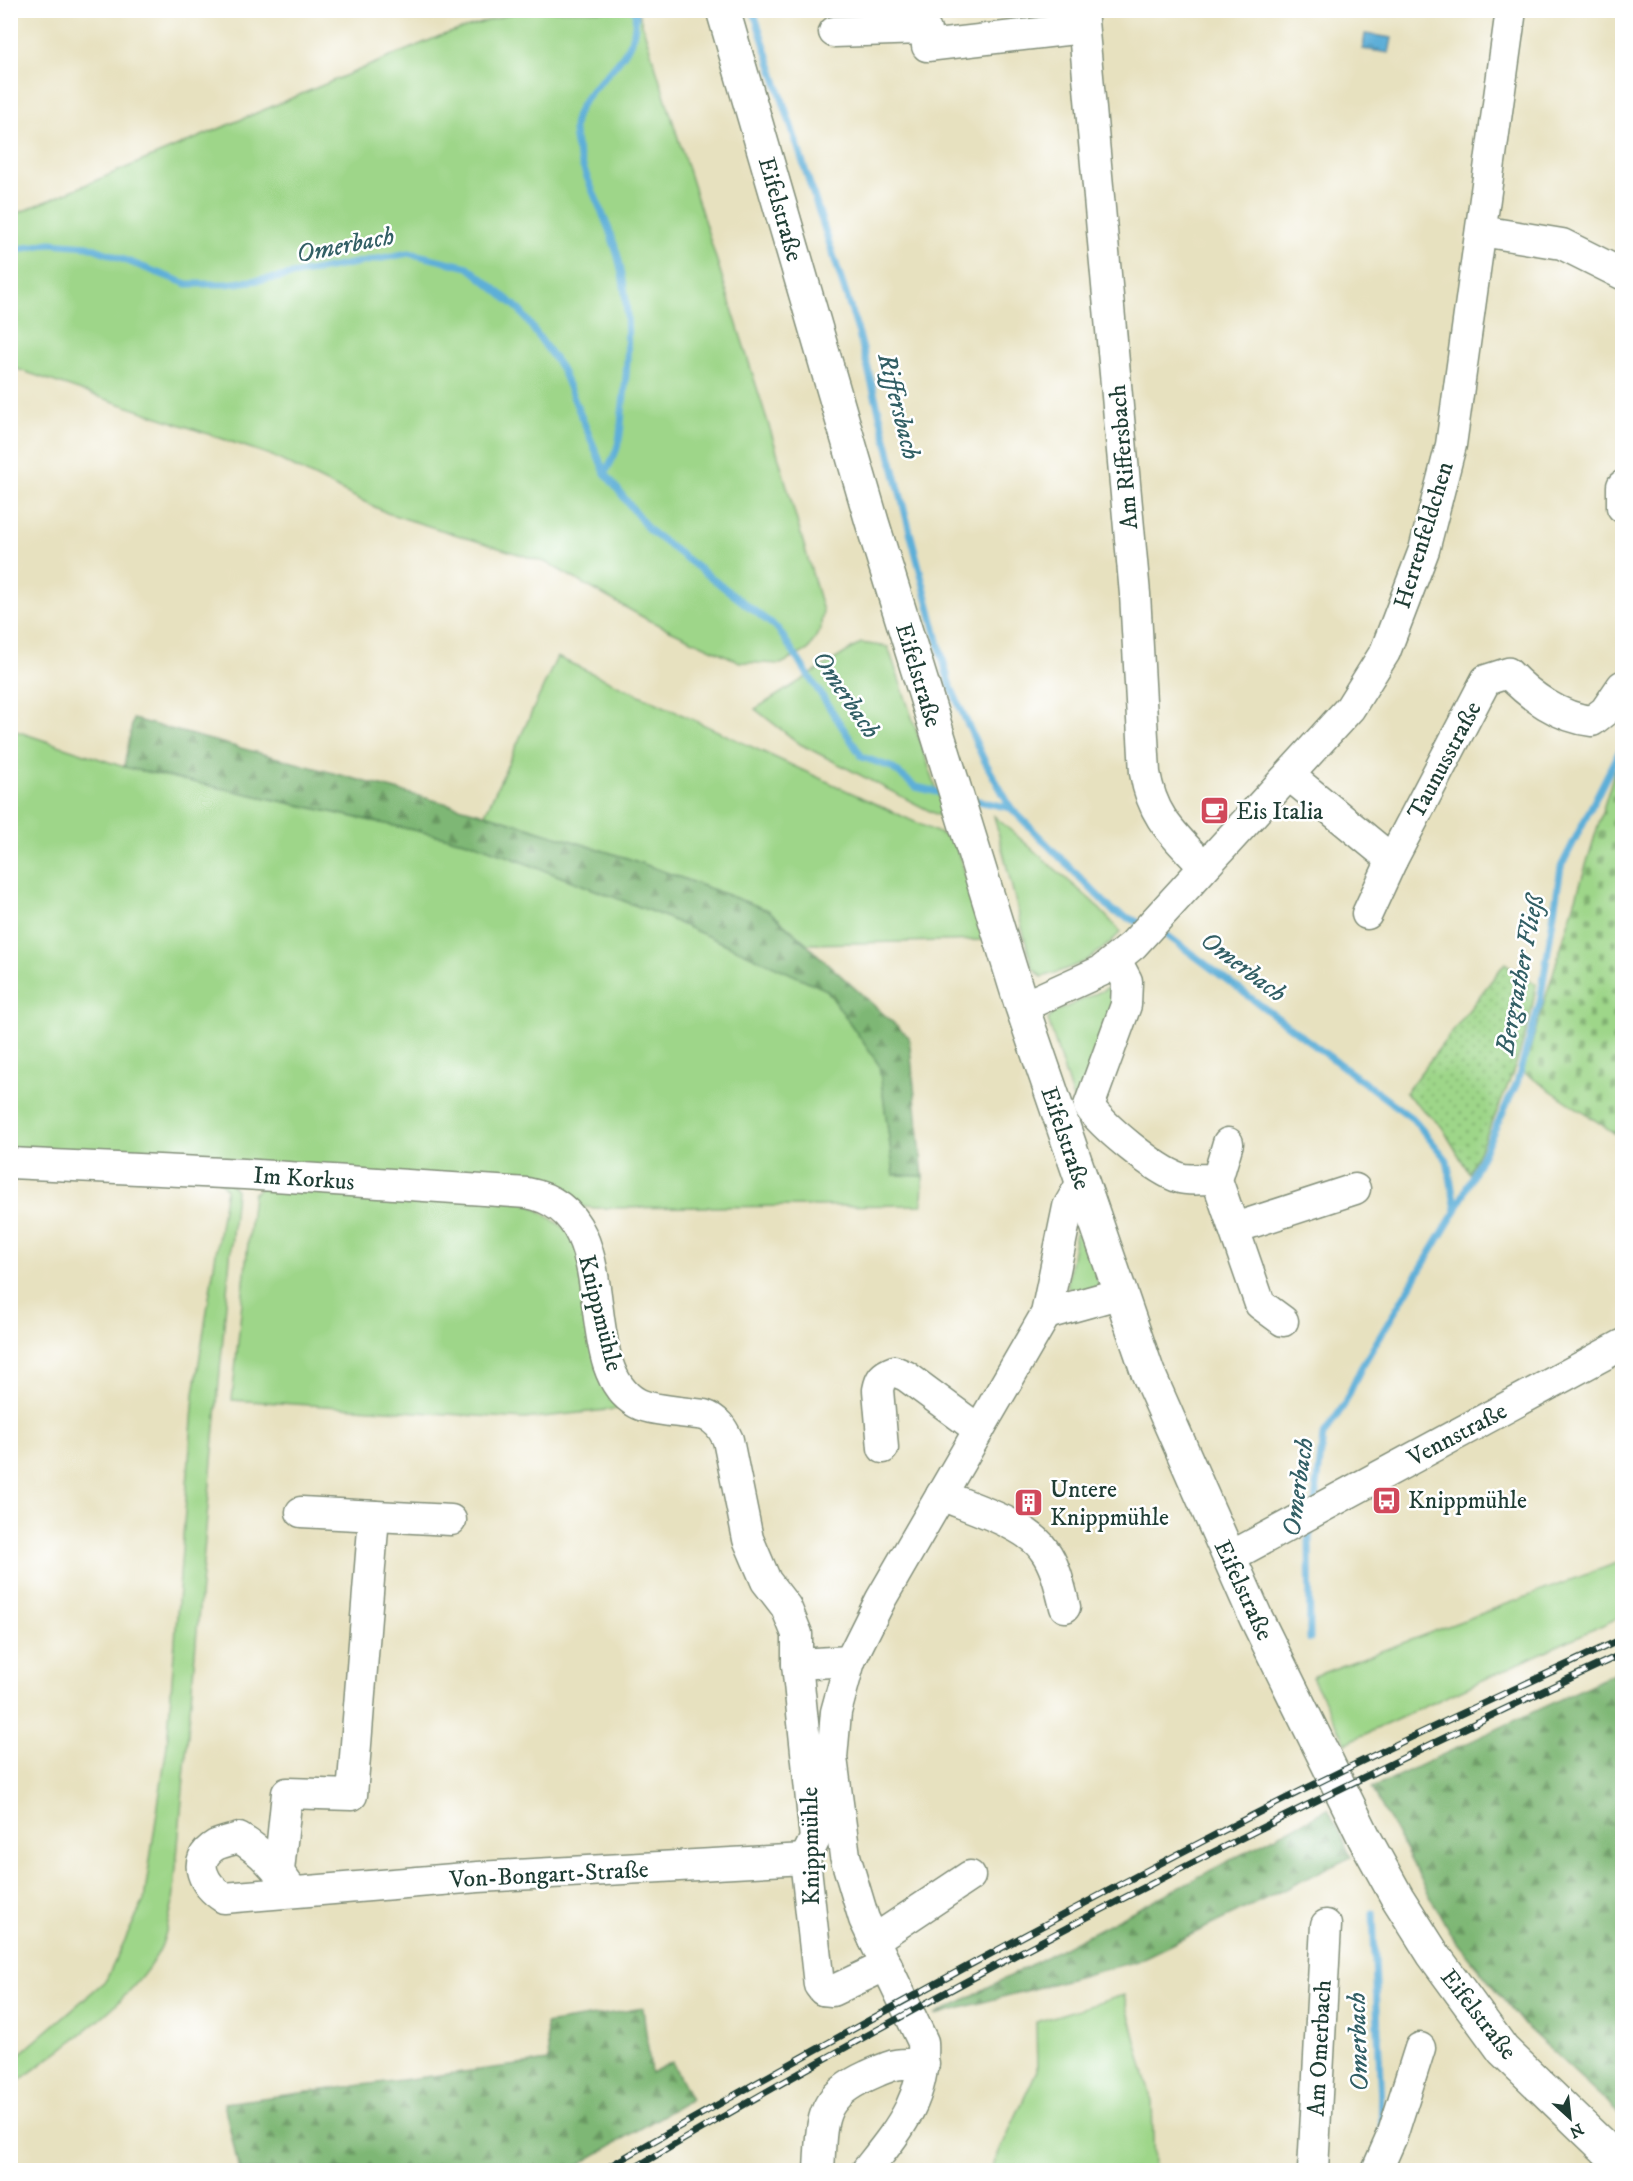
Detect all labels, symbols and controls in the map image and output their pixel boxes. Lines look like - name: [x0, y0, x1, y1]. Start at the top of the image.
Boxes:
- street label: Eifelstraße: [751, 154, 809, 265]
- water label: Omerbach: [293, 220, 397, 271]
- water label: Riffersbach: [869, 349, 928, 463]
- street label: Am Riffersbach: [1103, 383, 1145, 531]
- street label: Herrenfeldchen: [1387, 458, 1461, 612]
- street label: Eifelstraße: [888, 620, 948, 731]
- water label: Omerbach: [804, 644, 887, 745]
- street label: Taunusstraße: [1401, 696, 1488, 825]
- cafe icon: Eis Italia: [1199, 795, 1231, 827]
- place label: Eis Italia: [1236, 797, 1324, 827]
- water label: Bergrather Fließ: [1489, 890, 1552, 1058]
- water label: Omerbach: [1193, 924, 1293, 1010]
- street label: Eifelstraße: [1033, 1083, 1097, 1194]
- street label: Im Korkus: [252, 1160, 356, 1198]
- street label: Knippmühle: [571, 1252, 629, 1375]
- street label: Vennstraße: [1402, 1396, 1512, 1474]
- water label: Omerbach: [1275, 1435, 1322, 1539]
- place label: Untere Knippmühle: [1050, 1475, 1169, 1533]
- bus stop icon: Knippmühle: [1371, 1484, 1403, 1516]
- place label: Knippmühle: [1408, 1486, 1527, 1516]
- building icon: Untere Knippmühle: [1013, 1487, 1045, 1519]
- street label: Eifelstraße: [1207, 1536, 1279, 1645]
- street label: Knippmühle: [795, 1786, 827, 1906]
- street label: Von-Bongart-Straße: [448, 1855, 649, 1895]
- street label: Eifelstraße: [1433, 1963, 1523, 2066]
- street label: Am Omerbach: [1301, 1979, 1339, 2117]
- water label: Omerbach: [1340, 1991, 1377, 2092]
- north arrow: [1540, 2088, 1600, 2148]
- text: N: [1566, 2119, 1587, 2142]

